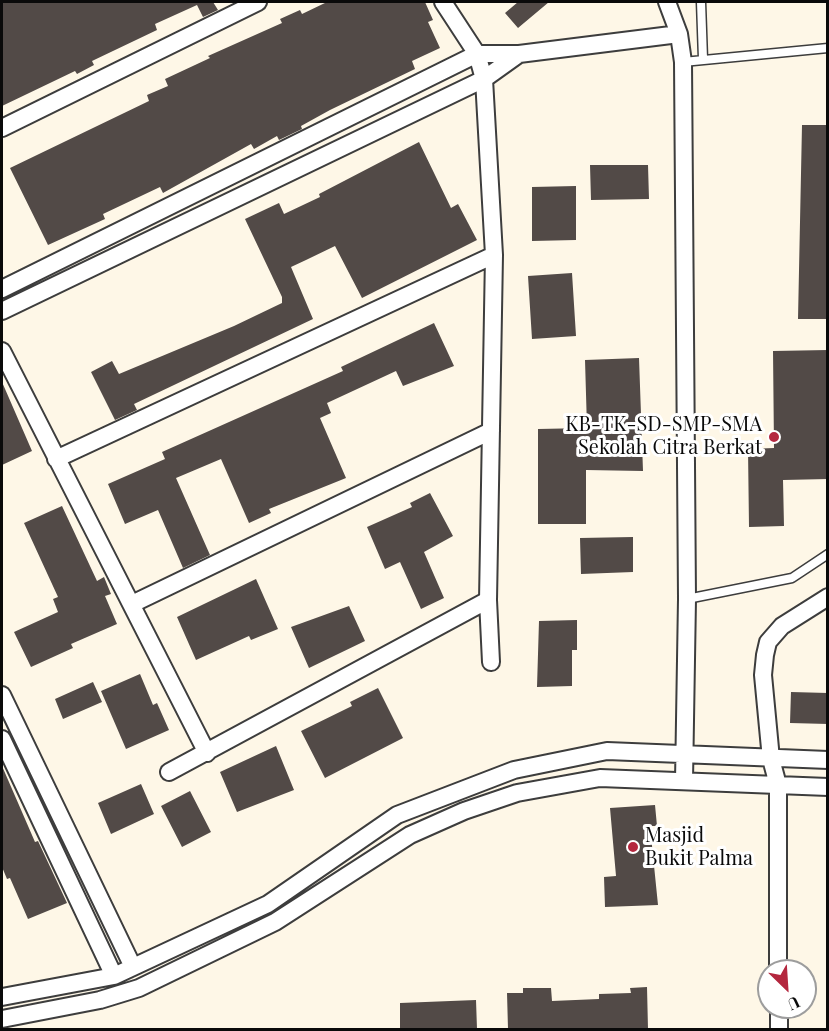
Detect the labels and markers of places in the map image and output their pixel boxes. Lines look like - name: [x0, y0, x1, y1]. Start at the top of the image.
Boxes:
- place label: KB-TK-SD-SMP-SMA Sekolah Citra Berkat: [565, 413, 762, 460]
- marker: KB-TK-SD-SMP-SMA Sekolah Citra Berkat: [767, 430, 781, 444]
- place label: Masjid Bukit Palma: [645, 824, 753, 871]
- marker: Masjid Bukit Palma: [626, 840, 640, 854]

